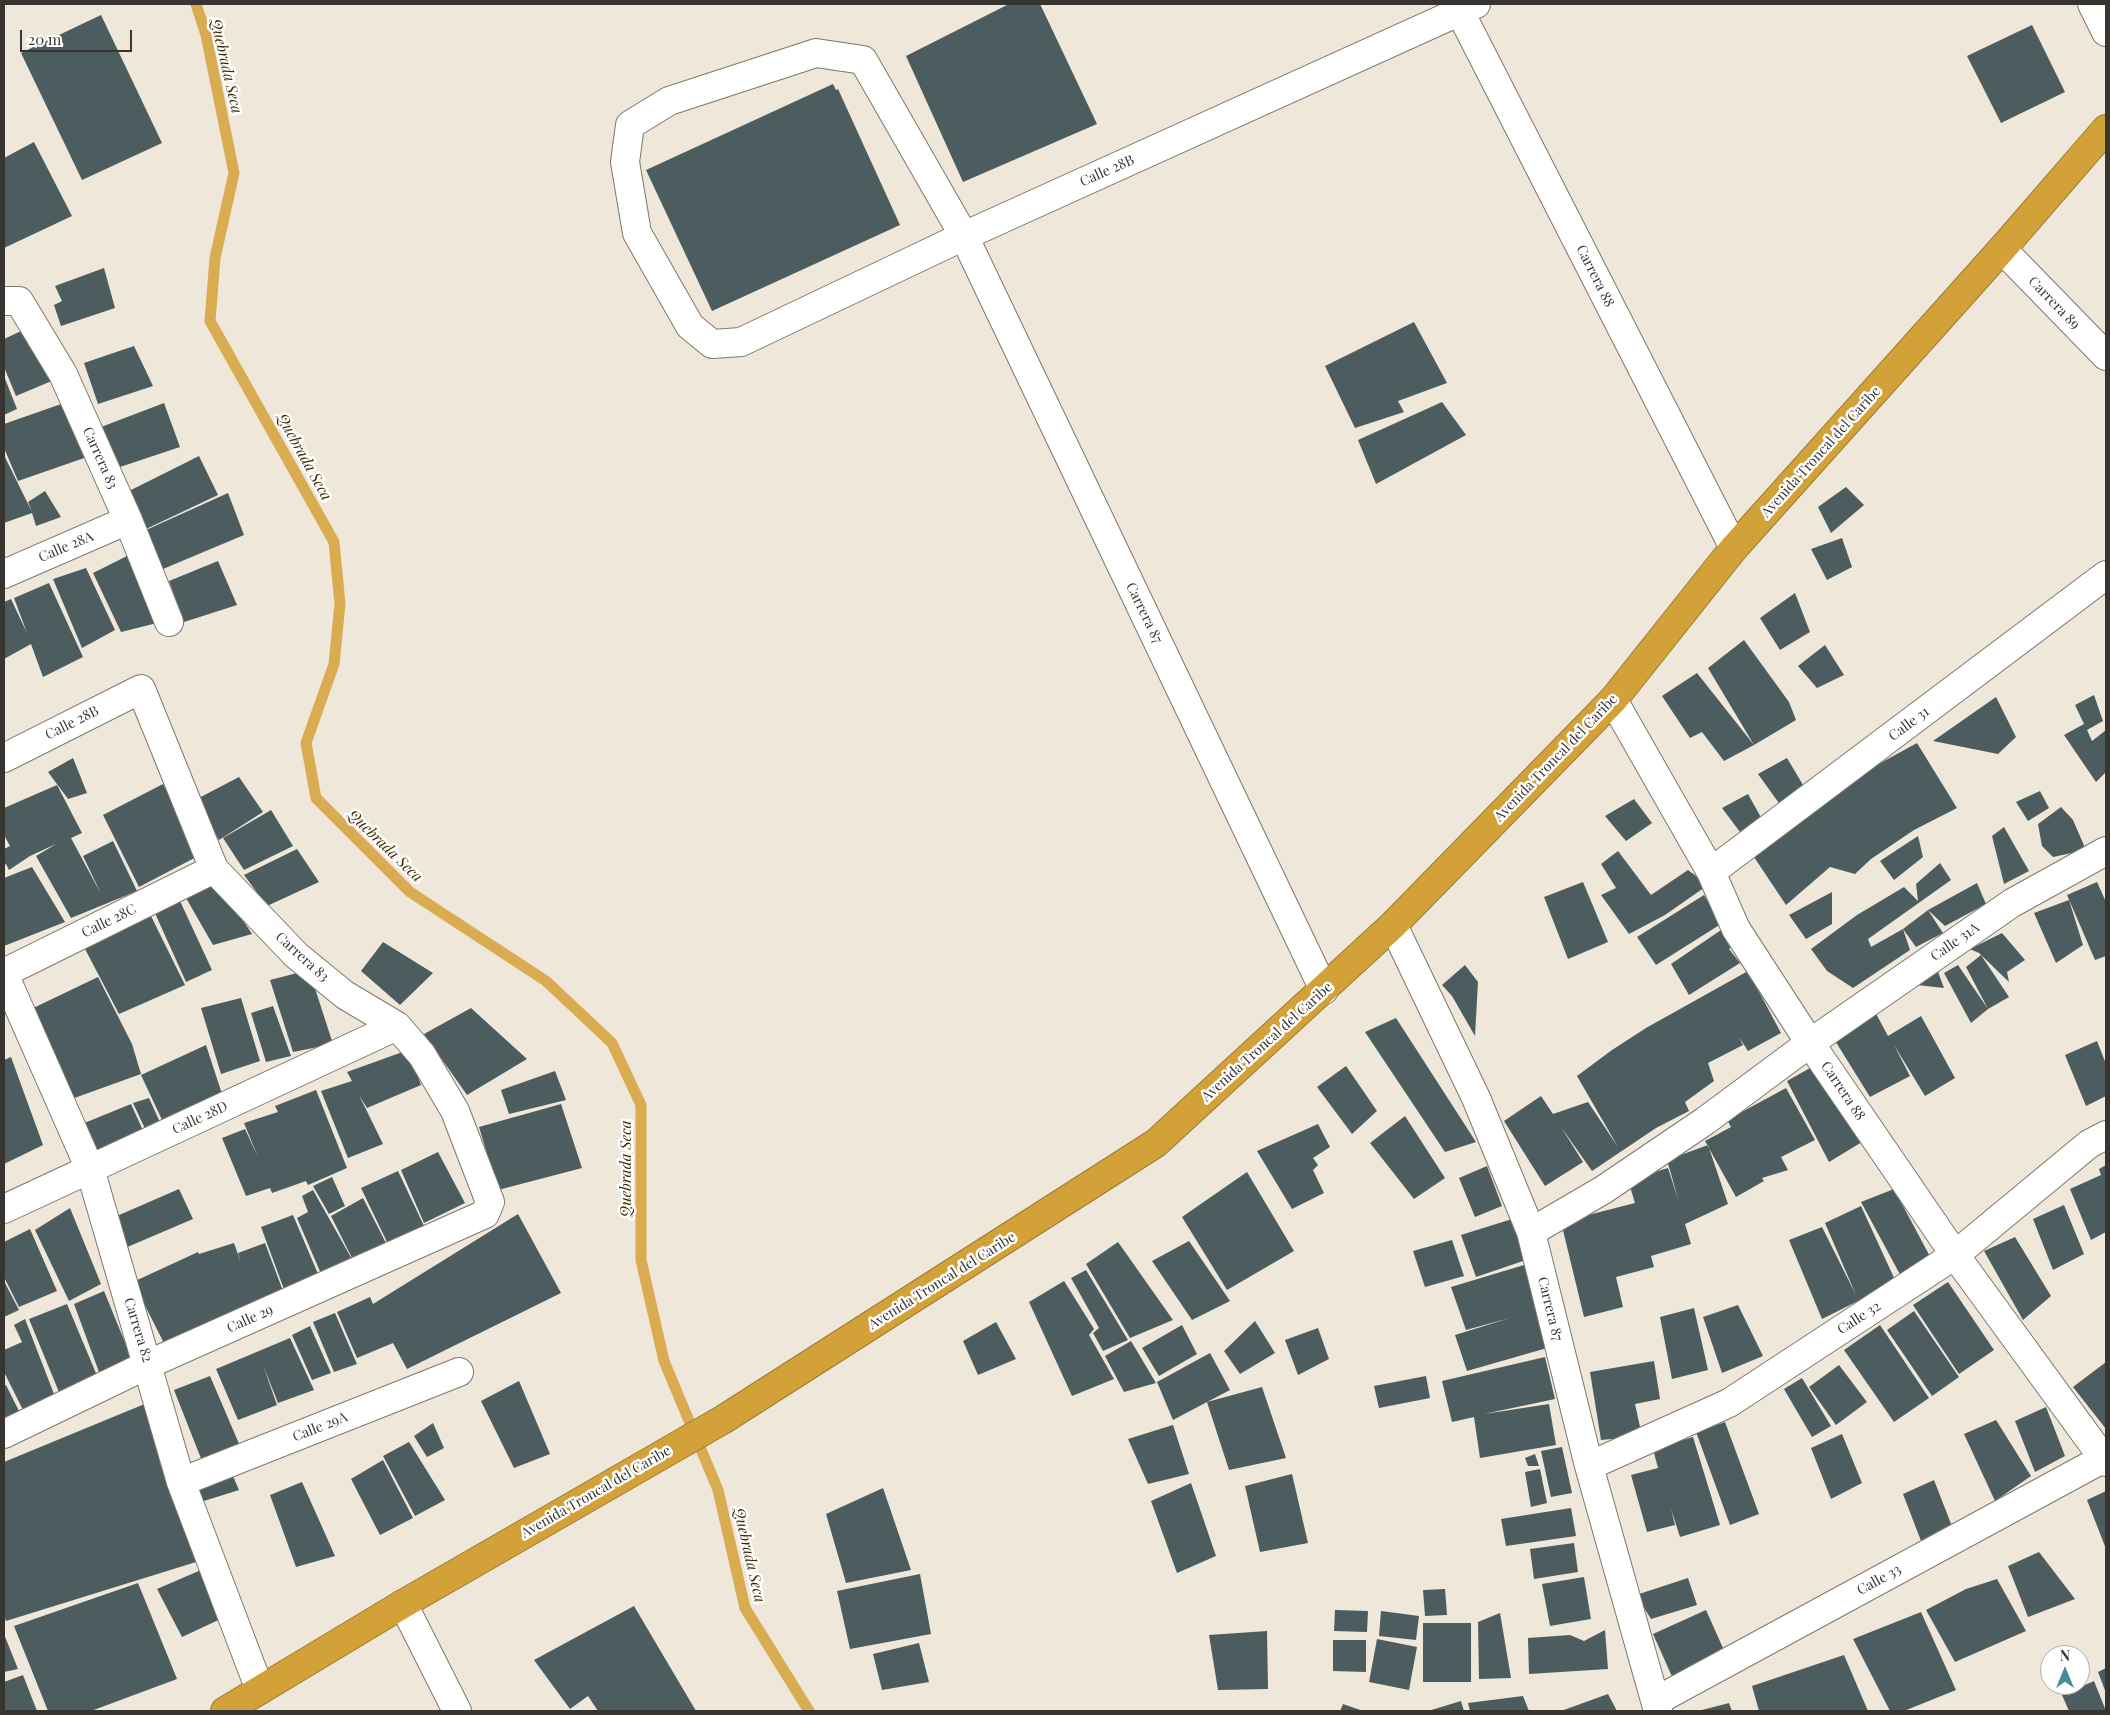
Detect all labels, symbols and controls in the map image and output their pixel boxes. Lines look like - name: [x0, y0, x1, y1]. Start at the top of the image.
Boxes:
- water label: Quebrada Seca: [206, 17, 246, 115]
- scale bar: [22, 20, 135, 52]
- text: 20 m: [28, 29, 61, 49]
- street label: Calle 28B: [1077, 152, 1137, 190]
- street label: Carrera 88: [1572, 242, 1618, 310]
- street label: Carrera 89: [2025, 273, 2083, 333]
- street label: Avenida Troncal del Caribe: [1758, 383, 1884, 521]
- water label: Quebrada Seca: [273, 410, 335, 504]
- street label: Carrera 83: [79, 424, 121, 492]
- street label: Calle 28A: [36, 528, 96, 566]
- street label: Carrera 87: [1122, 580, 1166, 646]
- street label: Avenida Troncal del Caribe: [1491, 691, 1621, 825]
- street label: Calle 28B: [42, 702, 102, 744]
- street label: Calle 31: [1885, 703, 1933, 745]
- water label: Quebrada Seca: [344, 806, 426, 886]
- street label: Calle 28C: [79, 901, 139, 941]
- street label: Calle 31A: [1928, 919, 1982, 965]
- street label: Carrera 83: [272, 929, 332, 985]
- street label: Avenida Troncal del Caribe: [1198, 979, 1336, 1105]
- street label: Carrera 88: [1817, 1058, 1869, 1124]
- street label: Calle 28D: [170, 1098, 230, 1138]
- water label: Quebrada Seca: [617, 1121, 635, 1217]
- street label: Avenida Troncal del Caribe: [865, 1229, 1019, 1333]
- street label: Carrera 87: [1534, 1275, 1566, 1343]
- street label: Carrera 82: [120, 1296, 156, 1364]
- street label: Calle 32: [1834, 1298, 1884, 1338]
- street label: Calle 29: [224, 1301, 276, 1337]
- street label: Calle 29A: [290, 1408, 350, 1446]
- street label: Avenida Troncal del Caribe: [518, 1442, 674, 1542]
- water label: Quebrada Seca: [729, 1506, 769, 1604]
- street label: Calle 33: [1854, 1561, 1904, 1599]
- north arrow: [2040, 1645, 2090, 1695]
- text: N: [2060, 1646, 2070, 1665]

